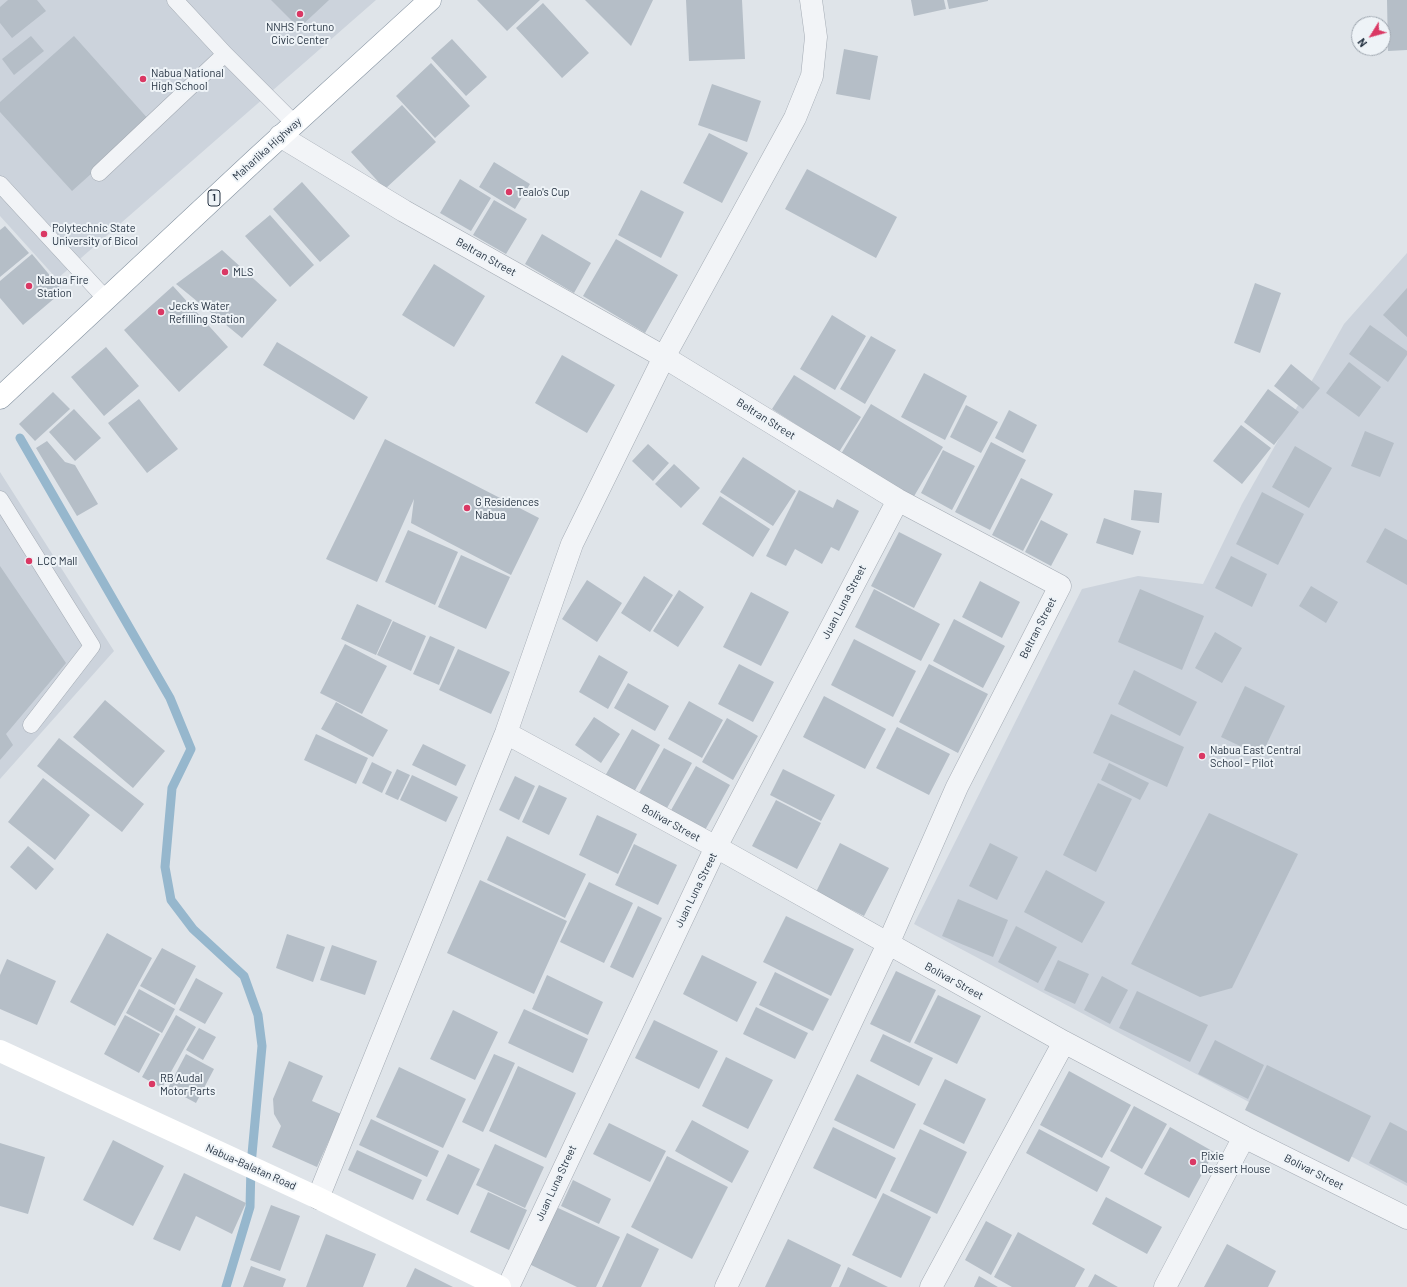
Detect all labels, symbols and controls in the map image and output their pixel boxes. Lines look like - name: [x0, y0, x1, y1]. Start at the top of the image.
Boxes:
- marker: NNHS Fortuno Civic Center: [295, 9, 305, 19]
- north arrow: [1351, 16, 1391, 56]
- place label: NNHS Fortuno Civic Center: [266, 20, 334, 46]
- text: N: [1354, 36, 1369, 50]
- place label: Nabua National High School: [151, 66, 224, 92]
- marker: Nabua National High School: [138, 74, 148, 84]
- street label: Maharlika Highway: [230, 115, 304, 183]
- place label: Tealo's Cup: [517, 185, 570, 199]
- marker: Tealo's Cup: [504, 187, 514, 197]
- road number: 1: [208, 190, 220, 206]
- place label: Polytechnic State University of Bicol: [52, 221, 138, 247]
- marker: Polytechnic State University of Bicol: [39, 229, 49, 239]
- street label: Beltran Street: [453, 235, 519, 279]
- place label: MLS: [233, 265, 254, 279]
- marker: MLS: [220, 267, 230, 277]
- place label: Nabua Fire Station: [37, 273, 89, 299]
- marker: Nabua Fire Station: [24, 281, 34, 291]
- place label: Jeck's Water Refilling Station: [169, 299, 245, 325]
- marker: Jeck's Water Refilling Station: [156, 307, 166, 317]
- street label: Beltran Street: [734, 396, 798, 442]
- place label: G Residences Nabua: [475, 495, 539, 521]
- marker: G Residences Nabua: [462, 503, 472, 513]
- place label: LCC Mall: [37, 554, 77, 568]
- marker: LCC Mall: [24, 556, 34, 566]
- street label: Juan Luna Street: [819, 563, 869, 641]
- street label: Beltran Street: [1017, 595, 1059, 661]
- place label: Nabua East Central School – Pilot: [1210, 743, 1301, 769]
- marker: Nabua East Central School – Pilot: [1197, 751, 1207, 761]
- street label: Bolivar Street: [639, 801, 703, 845]
- street label: Juan Luna Street: [672, 850, 720, 930]
- street label: Bolivar Street: [922, 959, 986, 1003]
- place label: RB Audal Motor Parts: [160, 1071, 215, 1097]
- marker: RB Audal Motor Parts: [147, 1079, 157, 1089]
- street label: Nabua-Balatan Road: [204, 1141, 298, 1193]
- street label: Juan Luna Street: [533, 1143, 579, 1223]
- place label: Pixie Dessert House: [1201, 1149, 1270, 1175]
- street label: Bolivar Street: [1282, 1151, 1346, 1193]
- marker: Pixie Dessert House: [1188, 1157, 1198, 1167]

